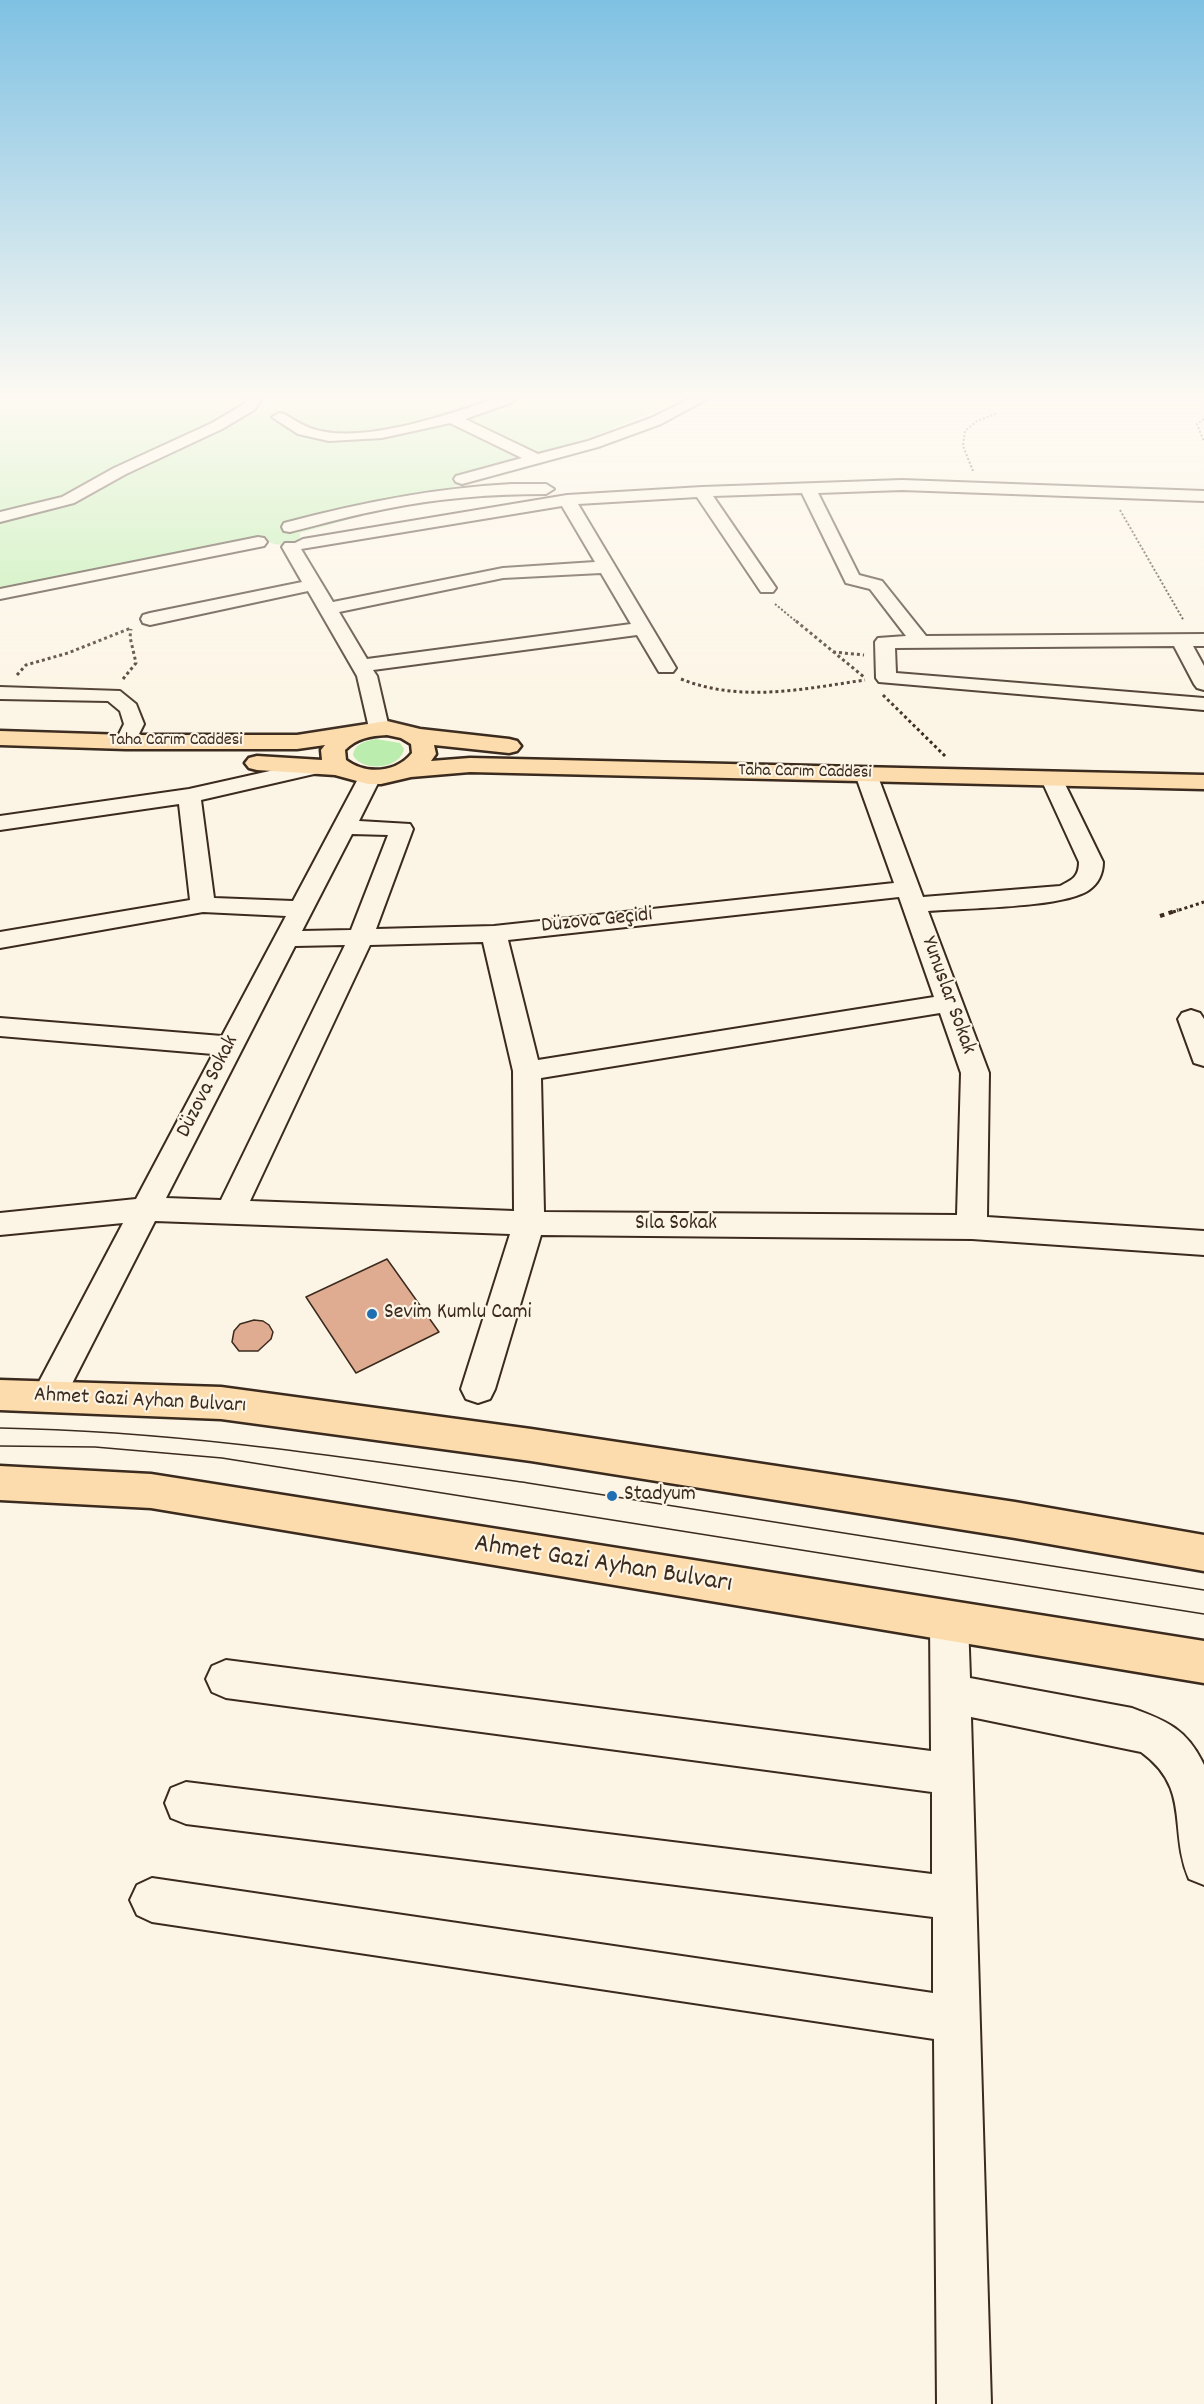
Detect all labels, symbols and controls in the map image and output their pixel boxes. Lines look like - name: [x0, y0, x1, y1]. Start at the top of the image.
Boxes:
- street label: Taha Carım Caddesi: [109, 731, 243, 753]
- street label: Taha Carım Caddesi: [738, 761, 872, 785]
- street label: Düzova Geçidi: [540, 903, 654, 941]
- street label: Yunuslar Sokak: [914, 934, 980, 1058]
- street label: Düzova Sokak: [172, 1031, 246, 1143]
- street label: Sıla Sokak: [635, 1212, 717, 1238]
- place label: Sevim Kumlu Cami: [384, 1301, 532, 1327]
- marker: Sevim Kumlu Cami: [365, 1307, 379, 1321]
- street label: Ahmet Gazi Ayhan Bulvarı: [33, 1383, 247, 1421]
- place label: Stadyum: [624, 1483, 696, 1509]
- marker: Stadyum: [605, 1489, 619, 1503]
- street label: Ahmet Gazi Ayhan Bulvarı: [472, 1530, 734, 1602]

